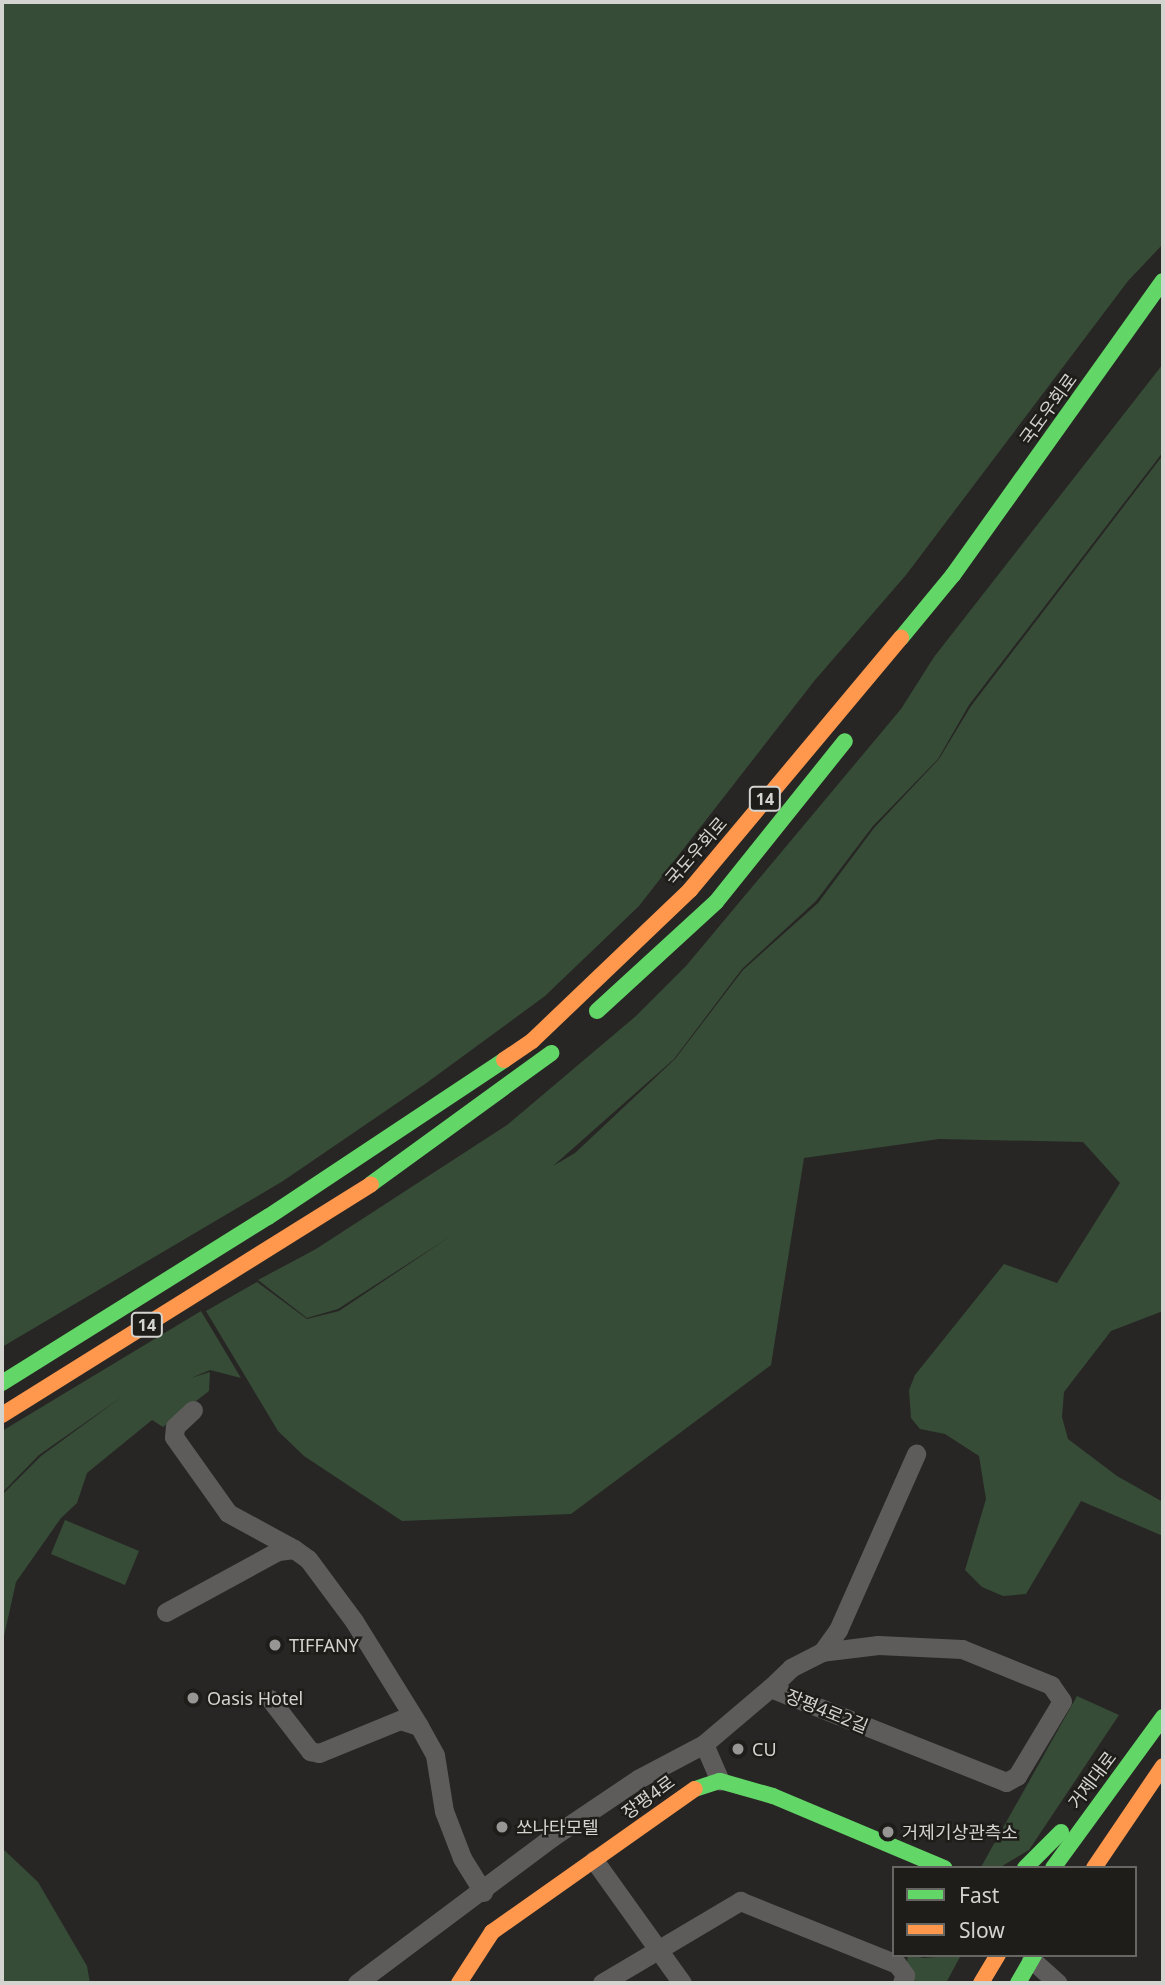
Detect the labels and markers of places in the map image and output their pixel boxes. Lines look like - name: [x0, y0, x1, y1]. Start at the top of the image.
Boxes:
- place label: TIFFANY: [289, 1634, 359, 1656]
- marker: TIFFANY: [267, 1637, 283, 1653]
- place label: Oasis Hotel: [207, 1687, 303, 1709]
- marker: Oasis Hotel: [185, 1690, 201, 1706]
- place label: CU: [752, 1738, 777, 1760]
- marker: CU: [730, 1741, 746, 1757]
- place label: 쏘나타모텔: [516, 1816, 599, 1838]
- marker: 쏘나타모텔: [494, 1819, 510, 1835]
- place label: 거제기상관측소: [902, 1821, 1018, 1843]
- marker: 거제기상관측소: [880, 1824, 896, 1840]

